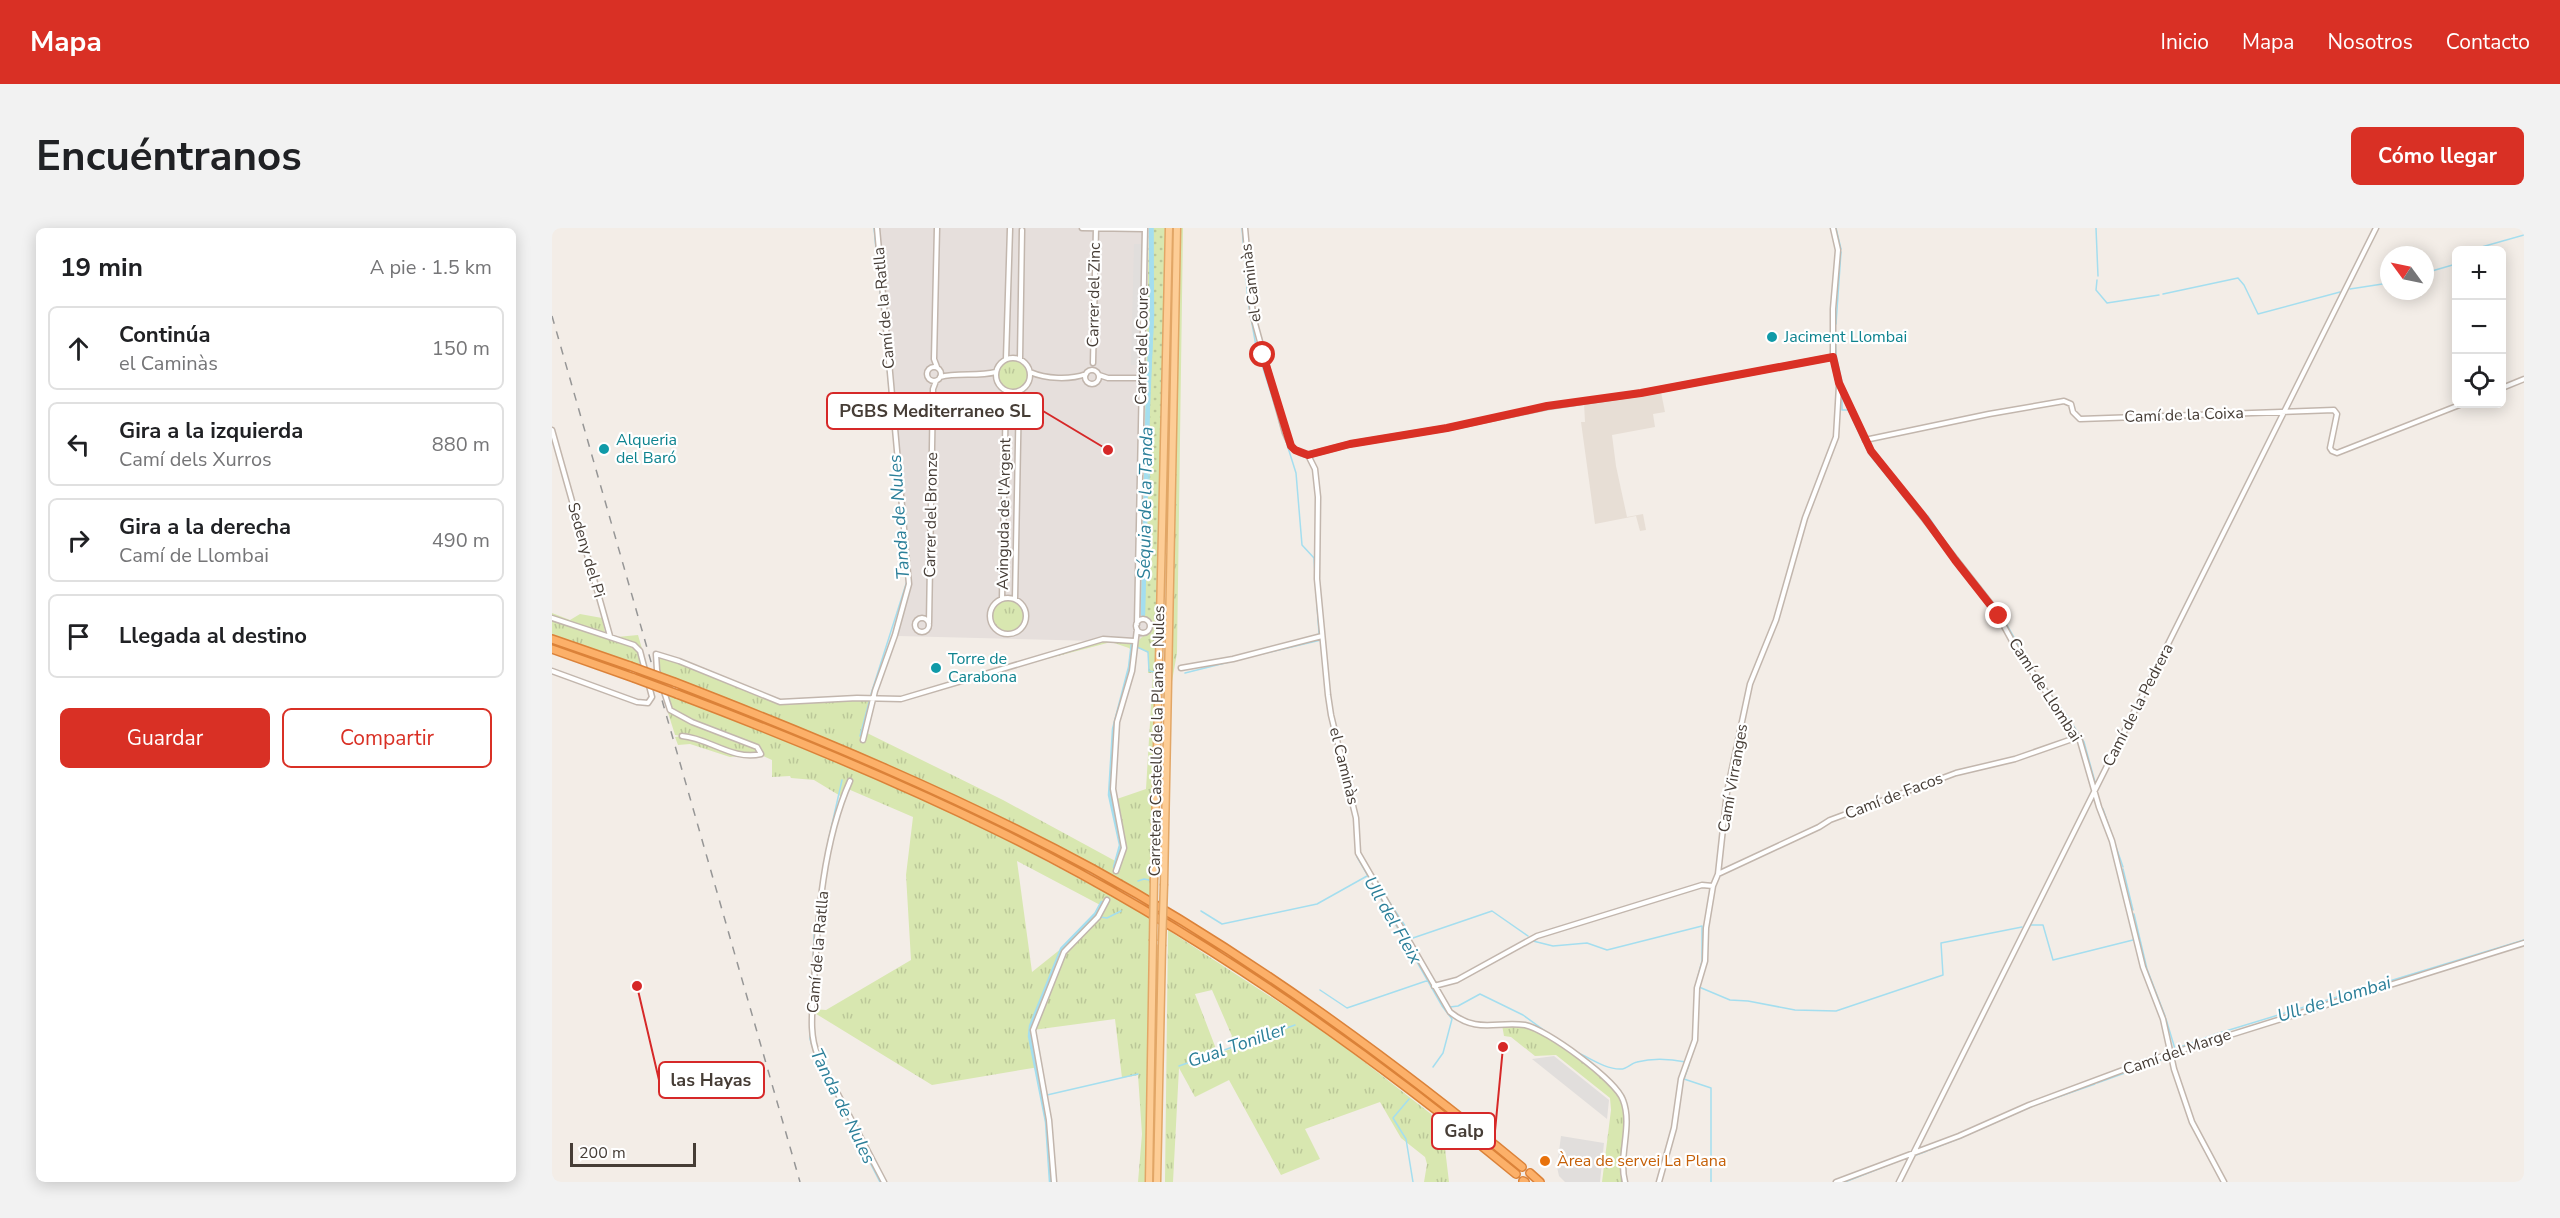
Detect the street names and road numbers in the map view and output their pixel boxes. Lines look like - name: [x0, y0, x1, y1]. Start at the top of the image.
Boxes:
- street label: Carrer del Zinc: [1082, 242, 1106, 348]
- street label: el Caminàs: [1235, 242, 1267, 324]
- street label: Camí de la Ratlla: [868, 246, 900, 370]
- street label: Carrer del Coure: [1130, 287, 1154, 405]
- street label: Camí de la Coixa: [2124, 402, 2244, 428]
- street label: Avinguda de l'Argent: [992, 437, 1016, 590]
- street label: Carrer del Bronze: [919, 452, 943, 578]
- street label: Sedeny del Pi: [562, 500, 610, 600]
- street label: Carretera Castelló de la Plana - Nules: [1144, 605, 1170, 877]
- street label: Camí de Llombai: [2003, 634, 2087, 746]
- street label: Camí de la Pedrera: [2097, 640, 2179, 770]
- street label: Camí Virranges: [1713, 722, 1753, 834]
- street label: el Caminàs: [1324, 725, 1364, 807]
- street label: Camí de Facos: [1842, 767, 1946, 825]
- street label: Camí de la Ratlla: [802, 890, 834, 1014]
- street label: Camí del Marge: [2120, 1023, 2234, 1081]

